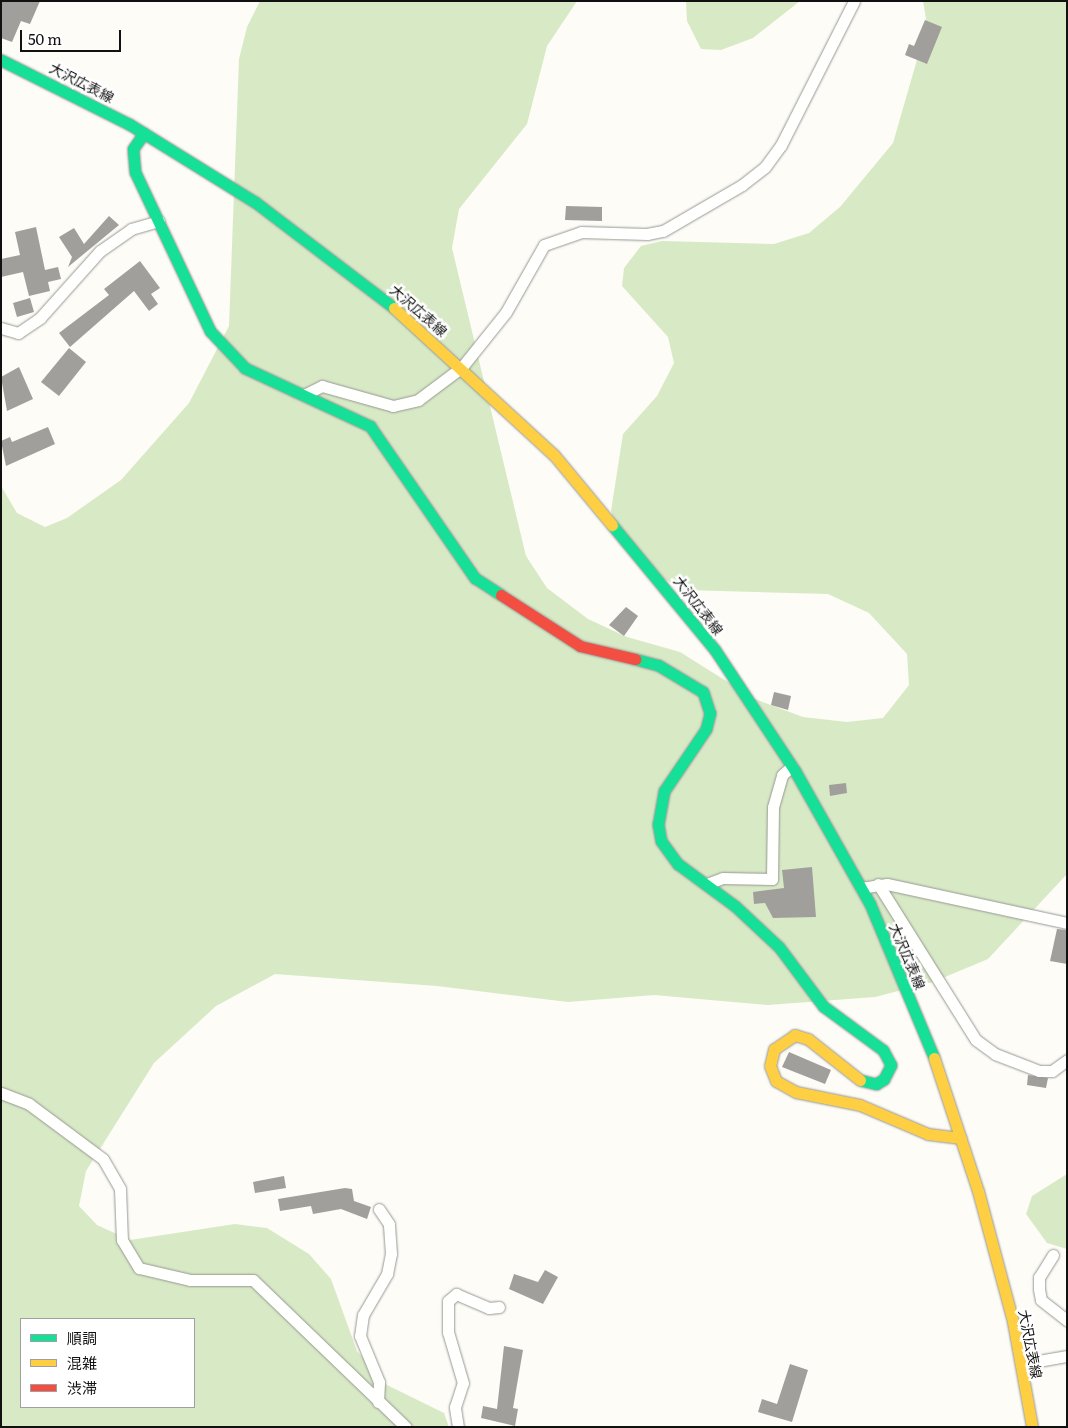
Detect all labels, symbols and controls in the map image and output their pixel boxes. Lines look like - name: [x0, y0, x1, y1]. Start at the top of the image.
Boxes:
- scale bar: [22, 20, 124, 52]
- text: 50 m: [28, 27, 62, 50]
- street label: 大沢広表線: [47, 59, 117, 105]
- street label: 大沢広表線: [387, 281, 451, 339]
- street label: 大沢広表線: [671, 572, 727, 638]
- street label: 大沢広表線: [887, 921, 929, 991]
- street label: 大沢広表線: [1016, 1308, 1046, 1380]
- legend: [20, 1318, 195, 1408]
- text: 順調: [67, 1326, 97, 1349]
- text: 混雑: [67, 1351, 97, 1374]
- text: 渋滞: [67, 1376, 97, 1399]

